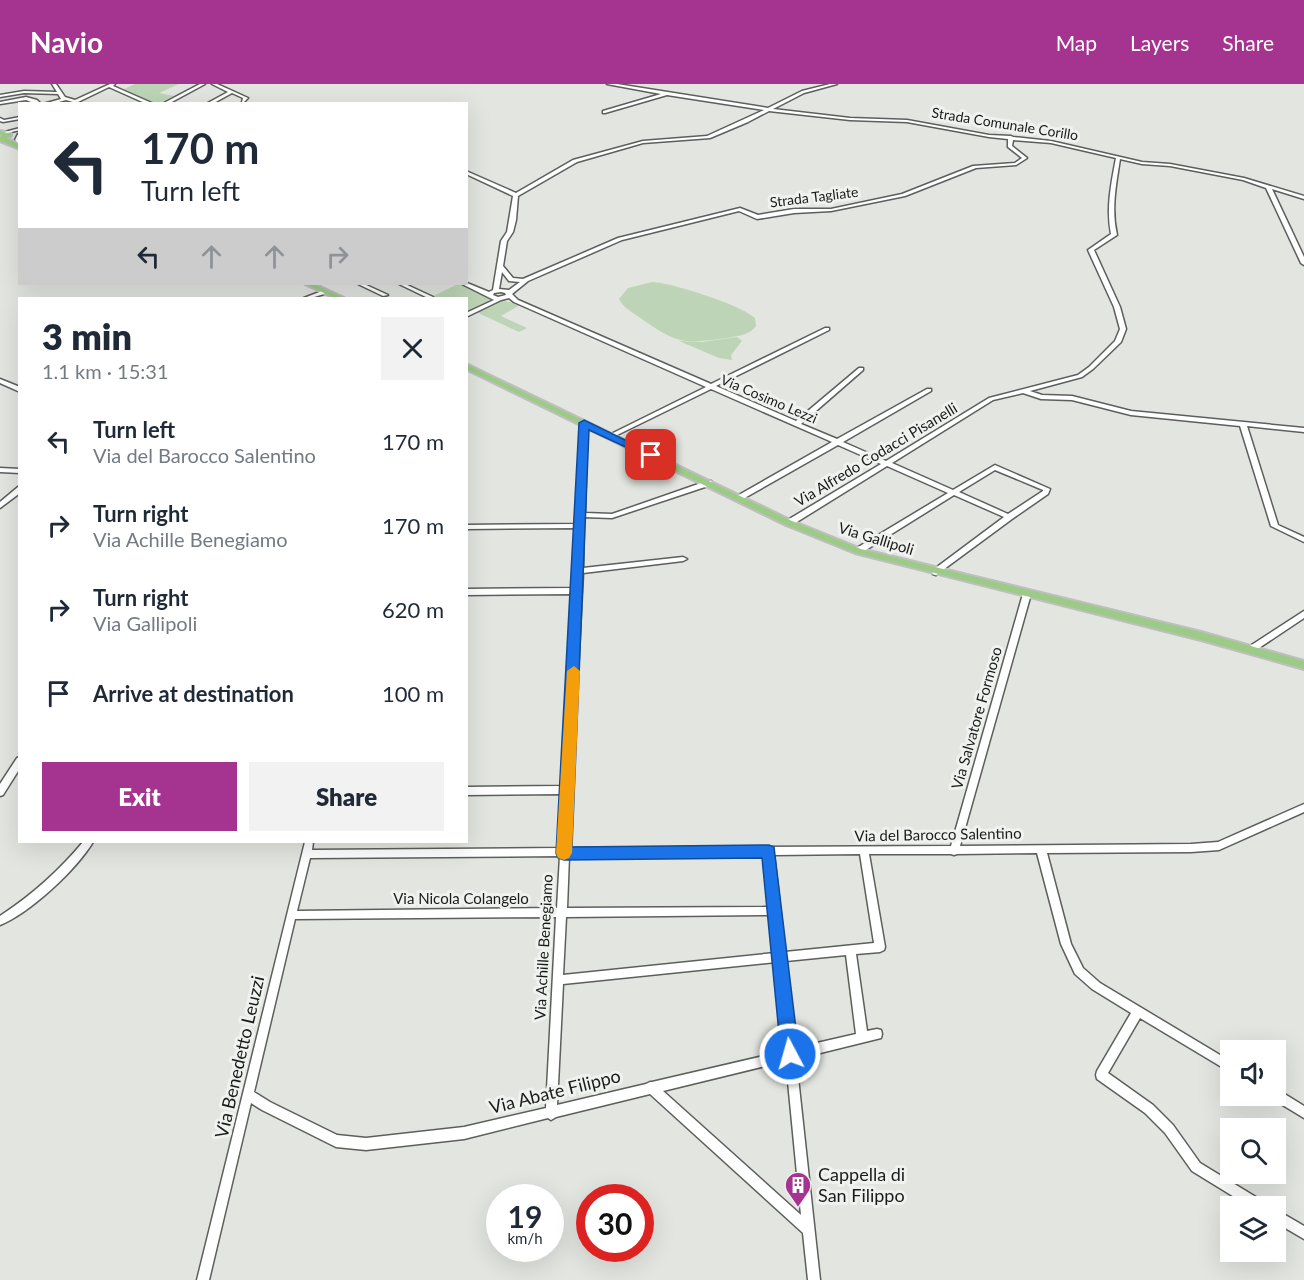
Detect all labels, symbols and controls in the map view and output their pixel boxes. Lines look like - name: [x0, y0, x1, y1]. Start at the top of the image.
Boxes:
- text: Navio: [30, 25, 103, 59]
- text: Map: [1056, 30, 1097, 55]
- text: Layers: [1130, 30, 1189, 55]
- text: Share: [1222, 30, 1274, 55]
- street label: Strada Comunale Corillo: [931, 104, 1080, 144]
- text: 170 m: [141, 123, 259, 173]
- icon: left: [42, 126, 120, 204]
- text: Turn left: [141, 174, 240, 207]
- street label: Strada Tagliate: [769, 183, 859, 210]
- icon: left: [132, 240, 165, 273]
- icon: ahead: [195, 240, 228, 273]
- icon: ahead: [258, 240, 291, 273]
- icon: right: [321, 240, 354, 273]
- text: 3 min: [42, 314, 132, 358]
- button: close: [381, 317, 444, 380]
- text: 1.1 km · 15:31: [42, 359, 169, 383]
- street label: Via Cosimo Lezzi: [718, 371, 820, 427]
- street label: Via Alfredo Codacci Pisanelli: [791, 398, 960, 510]
- text: Turn left: [93, 416, 175, 443]
- icon: left: [42, 425, 75, 458]
- text: 170 m: [382, 428, 444, 455]
- pin: [625, 429, 676, 480]
- icon: arrive: [634, 438, 667, 471]
- text: Via del Barocco Salentino: [93, 443, 316, 467]
- text: Turn right: [93, 500, 188, 527]
- icon: right: [42, 509, 75, 542]
- text: 170 m: [382, 512, 444, 539]
- street label: Via Gallipoli: [836, 518, 916, 558]
- text: Via Achille Benegiamo: [93, 527, 288, 551]
- text: Turn right: [93, 584, 188, 611]
- icon: right: [42, 593, 75, 626]
- text: 620 m: [382, 596, 444, 623]
- text: Via Gallipoli: [93, 611, 197, 635]
- street label: Via Salvatore Formoso: [947, 644, 1005, 791]
- icon: arrive: [42, 677, 75, 710]
- text: Arrive at destination: [93, 680, 294, 707]
- text: 100 m: [382, 680, 444, 707]
- button: Exit: [42, 762, 237, 831]
- button: Share: [249, 762, 444, 831]
- street label: Via del Barocco Salentino: [854, 824, 1022, 844]
- street label: Via Achille Benegiamo: [530, 874, 556, 1020]
- street label: Via Nicola Colangelo: [393, 889, 529, 907]
- street label: Via Benedetto Leuzzi: [210, 973, 268, 1140]
- position arrow: [758, 1022, 822, 1086]
- map controls: [1220, 1040, 1286, 1262]
- button: sound: [1220, 1040, 1286, 1106]
- street label: Via Abate Filippo: [487, 1064, 623, 1118]
- button: search: [1220, 1118, 1286, 1184]
- place label: Cappella di San Filippo: [818, 1163, 905, 1206]
- building icon: Cappella di San Filippo: [783, 1170, 813, 1208]
- speed limit sign: 30: [576, 1184, 654, 1262]
- button: layers: [1220, 1196, 1286, 1262]
- text: 19: [508, 1198, 542, 1234]
- text: km/h: [507, 1229, 543, 1247]

